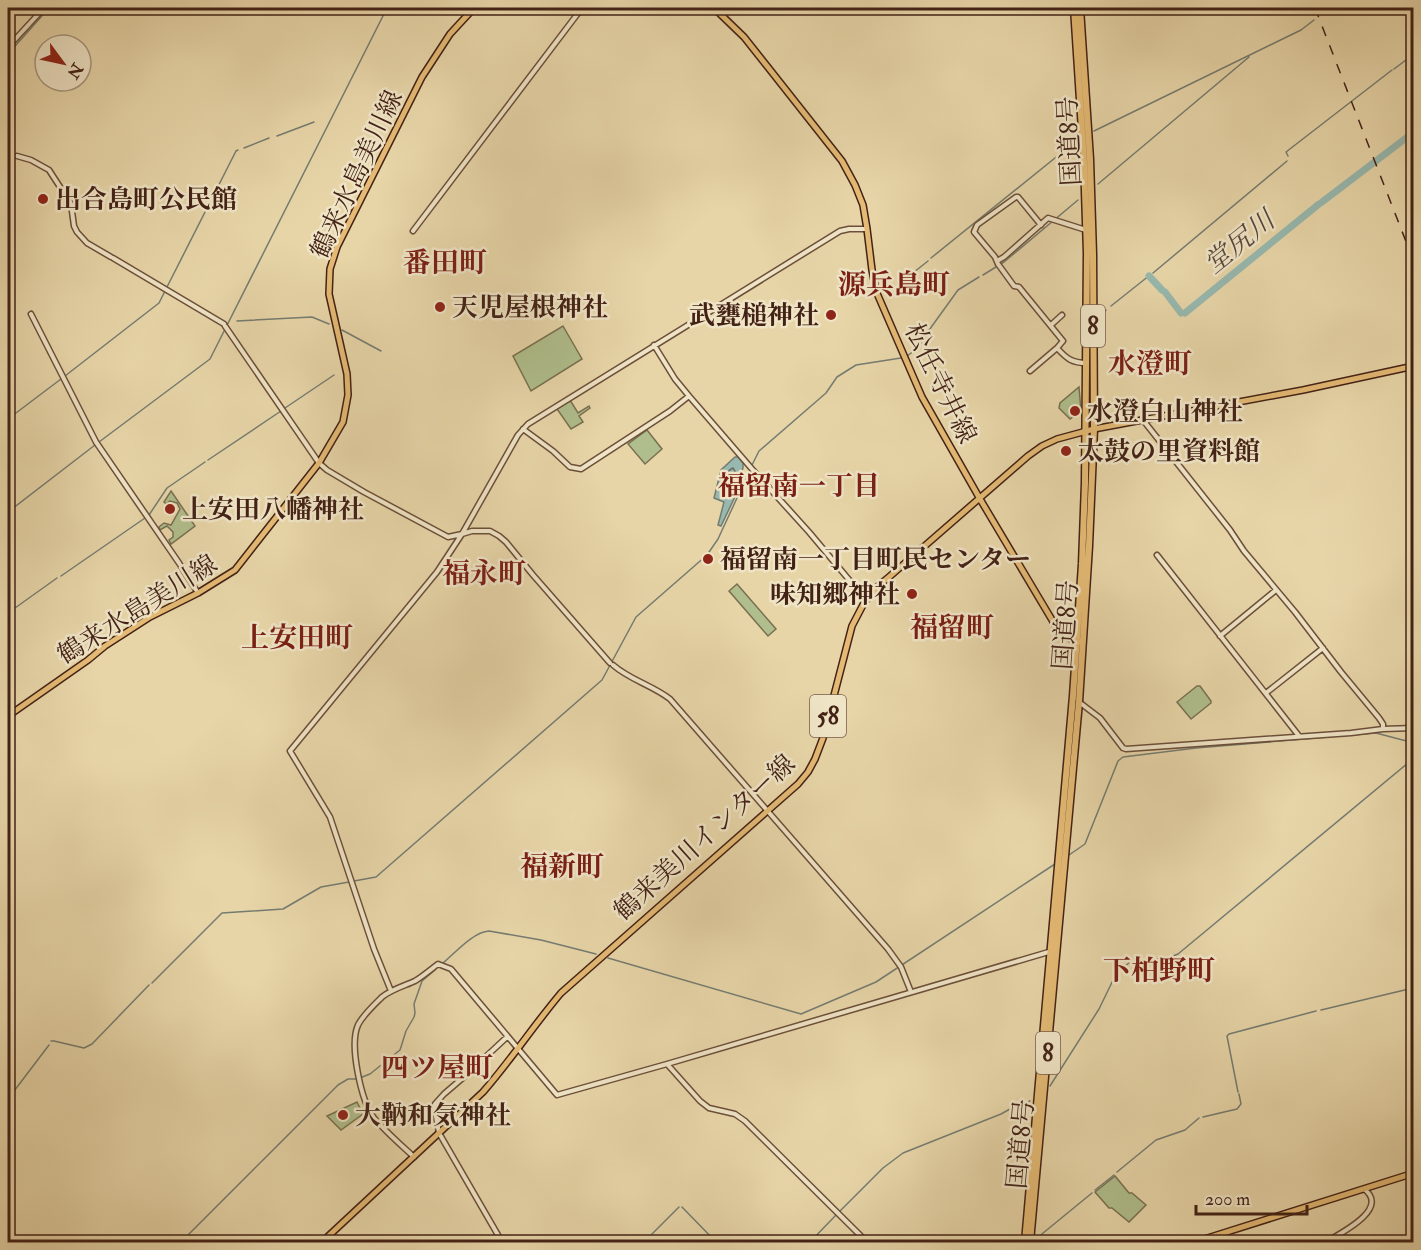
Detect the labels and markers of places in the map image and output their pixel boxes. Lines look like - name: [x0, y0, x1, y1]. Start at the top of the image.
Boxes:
- place label: 出合島町公民館: [55, 184, 237, 216]
- marker: 出合島町公民館: [36, 192, 50, 206]
- place label: 天児屋根神社: [452, 292, 608, 324]
- marker: 天児屋根神社: [433, 300, 447, 314]
- place label: 武甕槌神社: [689, 300, 819, 332]
- marker: 武甕槌神社: [824, 308, 838, 322]
- place label: 水澄白山神社: [1087, 396, 1243, 428]
- marker: 水澄白山神社: [1068, 404, 1082, 418]
- place label: 太鼓の里資料館: [1078, 436, 1260, 468]
- marker: 太鼓の里資料館: [1059, 444, 1073, 458]
- place label: 上安田八幡神社: [182, 494, 364, 526]
- marker: 上安田八幡神社: [163, 502, 177, 516]
- place label: 福留南一丁目町民センター: [720, 544, 1031, 576]
- marker: 福留南一丁目町民センター: [701, 552, 715, 566]
- place label: 味知郷神社: [770, 579, 900, 611]
- marker: 味知郷神社: [905, 587, 919, 601]
- place label: 大靹和気神社: [355, 1100, 511, 1132]
- marker: 大靹和気神社: [336, 1108, 350, 1122]

